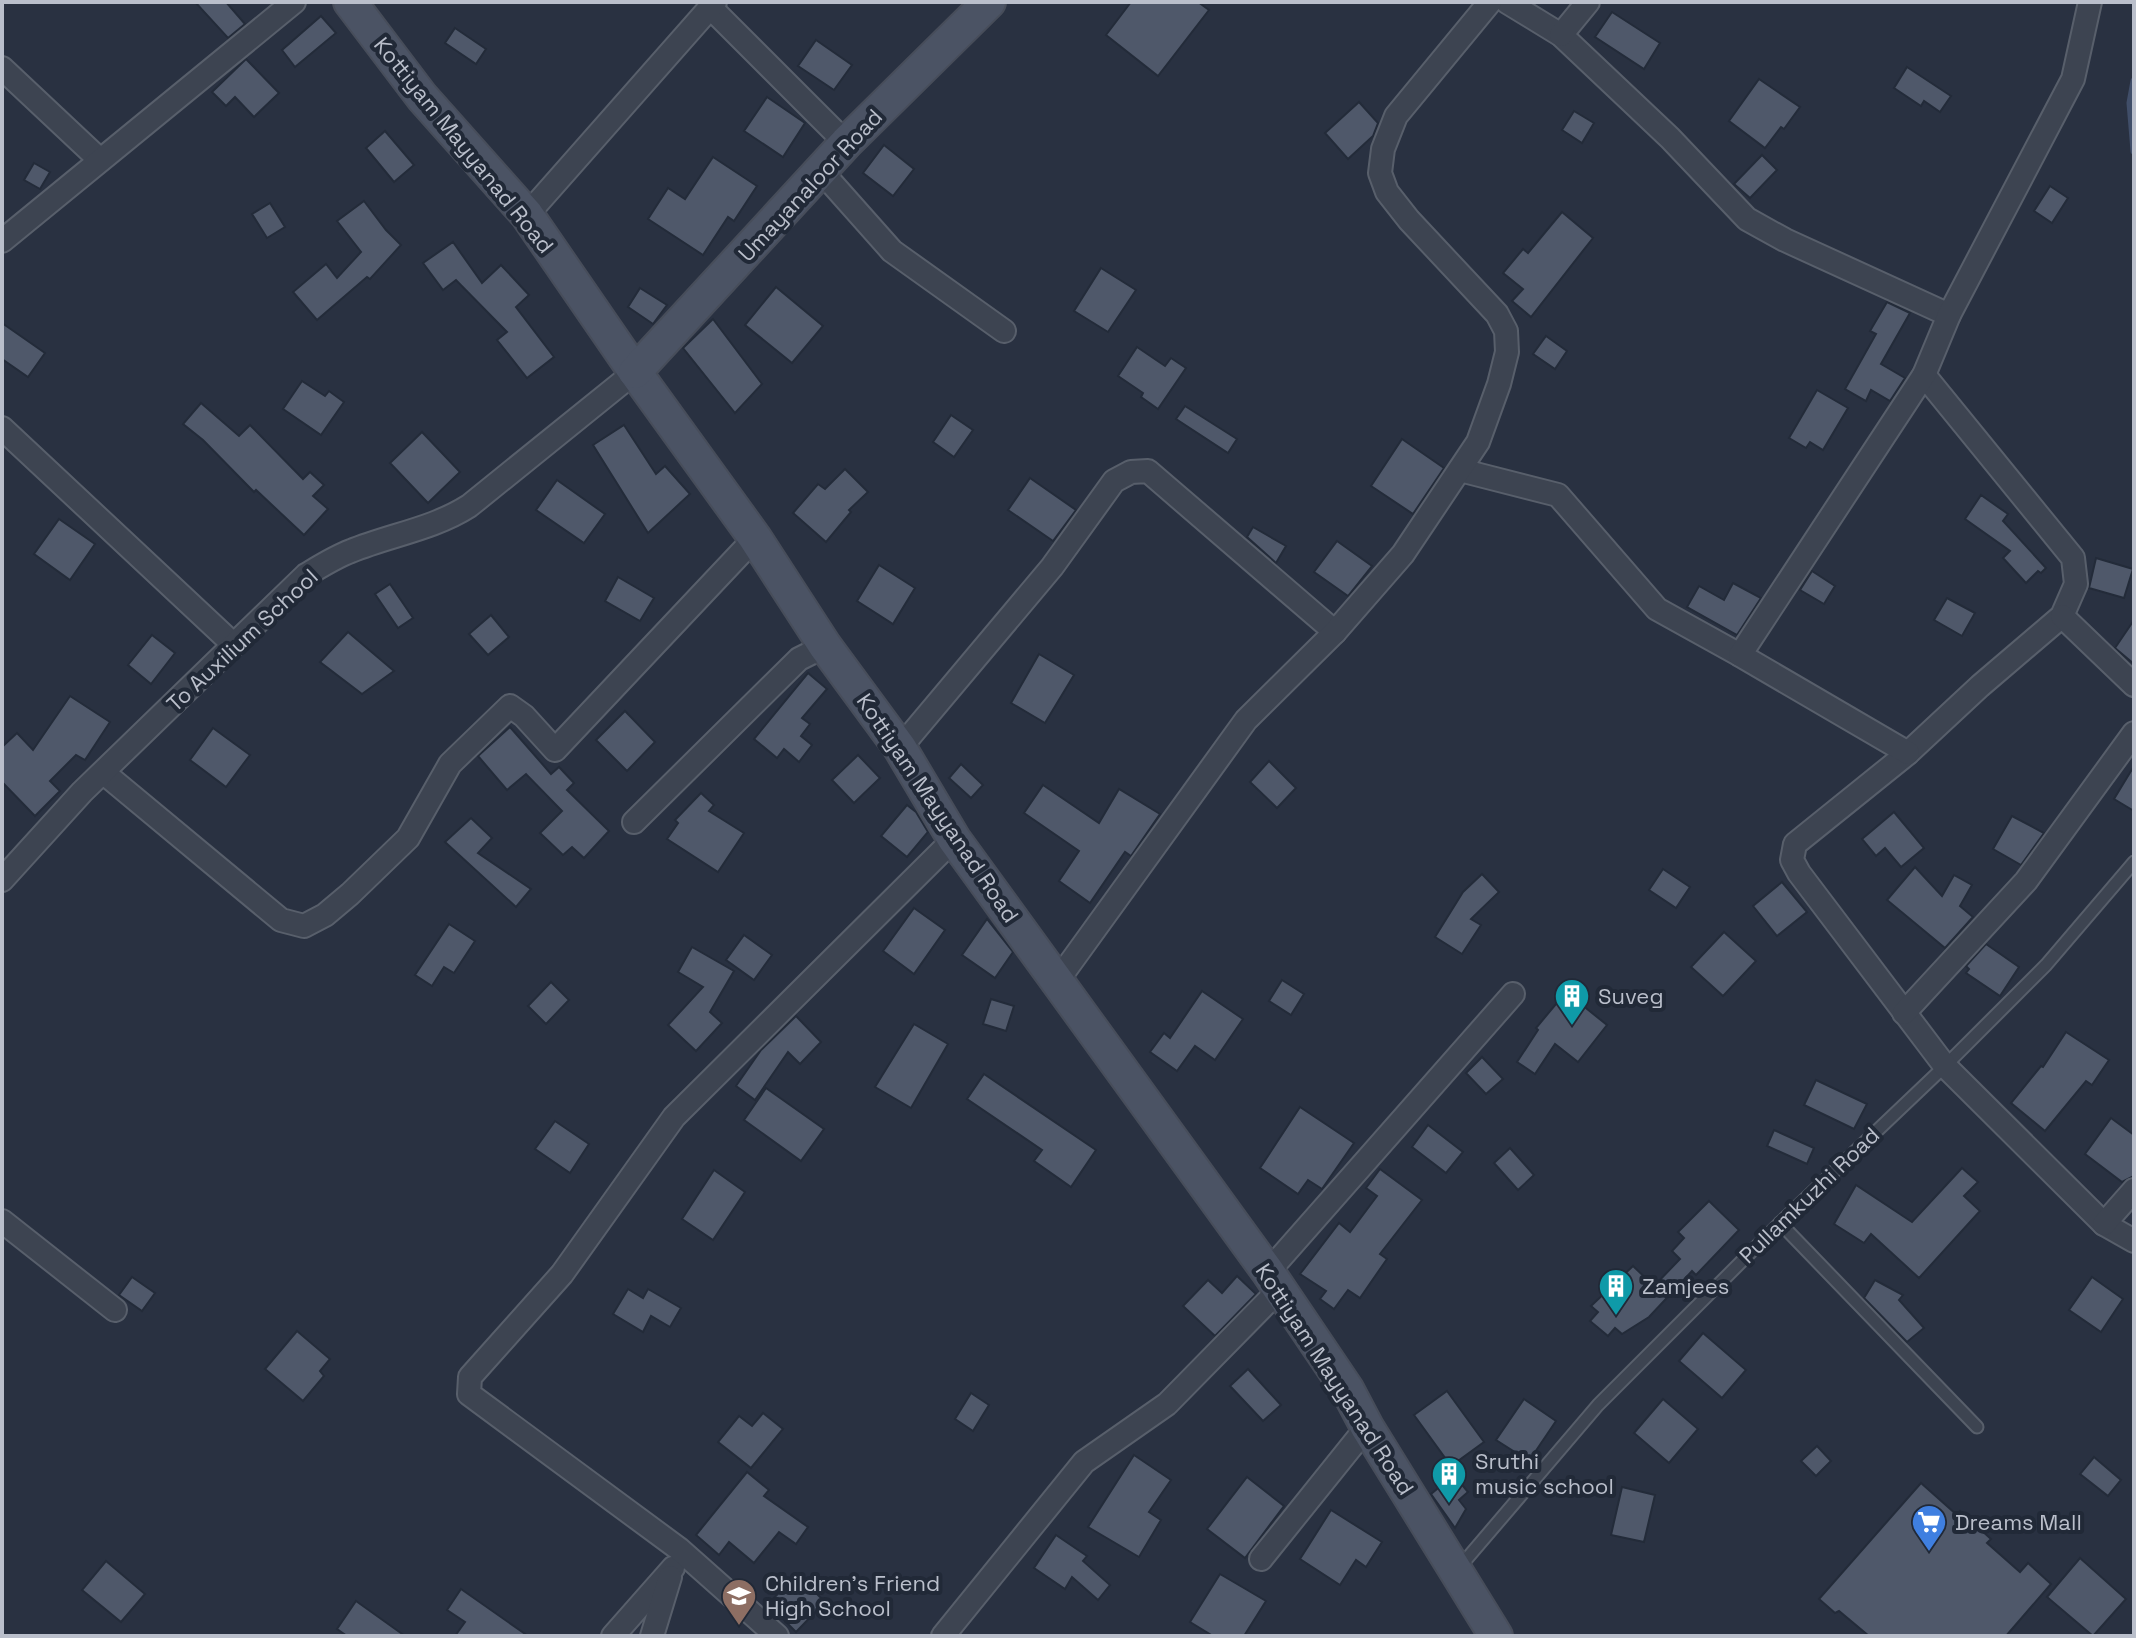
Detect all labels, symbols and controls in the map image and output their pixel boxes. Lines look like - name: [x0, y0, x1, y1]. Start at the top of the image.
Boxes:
- street label: Kottiyam Mayyanad Road: [368, 31, 560, 259]
- street label: Umayanaloor Road: [732, 103, 888, 267]
- street label: To Auxilium School: [160, 563, 324, 717]
- street label: Kottiyam Mayyanad Road: [851, 688, 1025, 928]
- building icon: Suveg: [1553, 977, 1591, 1027]
- place label: Suveg: [1598, 982, 1664, 1010]
- street label: Pullamkuzhi Road: [1733, 1121, 1885, 1269]
- street label: Kottiyam Mayyanad Road: [1250, 1258, 1420, 1500]
- building icon: Zamjees: [1597, 1267, 1635, 1317]
- place label: Zamjees: [1642, 1272, 1729, 1300]
- place label: Sruthi music school: [1475, 1447, 1614, 1500]
- building icon: Sruthi music school: [1430, 1455, 1468, 1505]
- supermarket icon: Dreams Mall: [1910, 1503, 1948, 1553]
- place label: Dreams Mall: [1955, 1508, 2082, 1536]
- place label: Children's Friend High School: [765, 1569, 940, 1622]
- school or university icon: Children's Friend High School: [720, 1577, 758, 1627]

